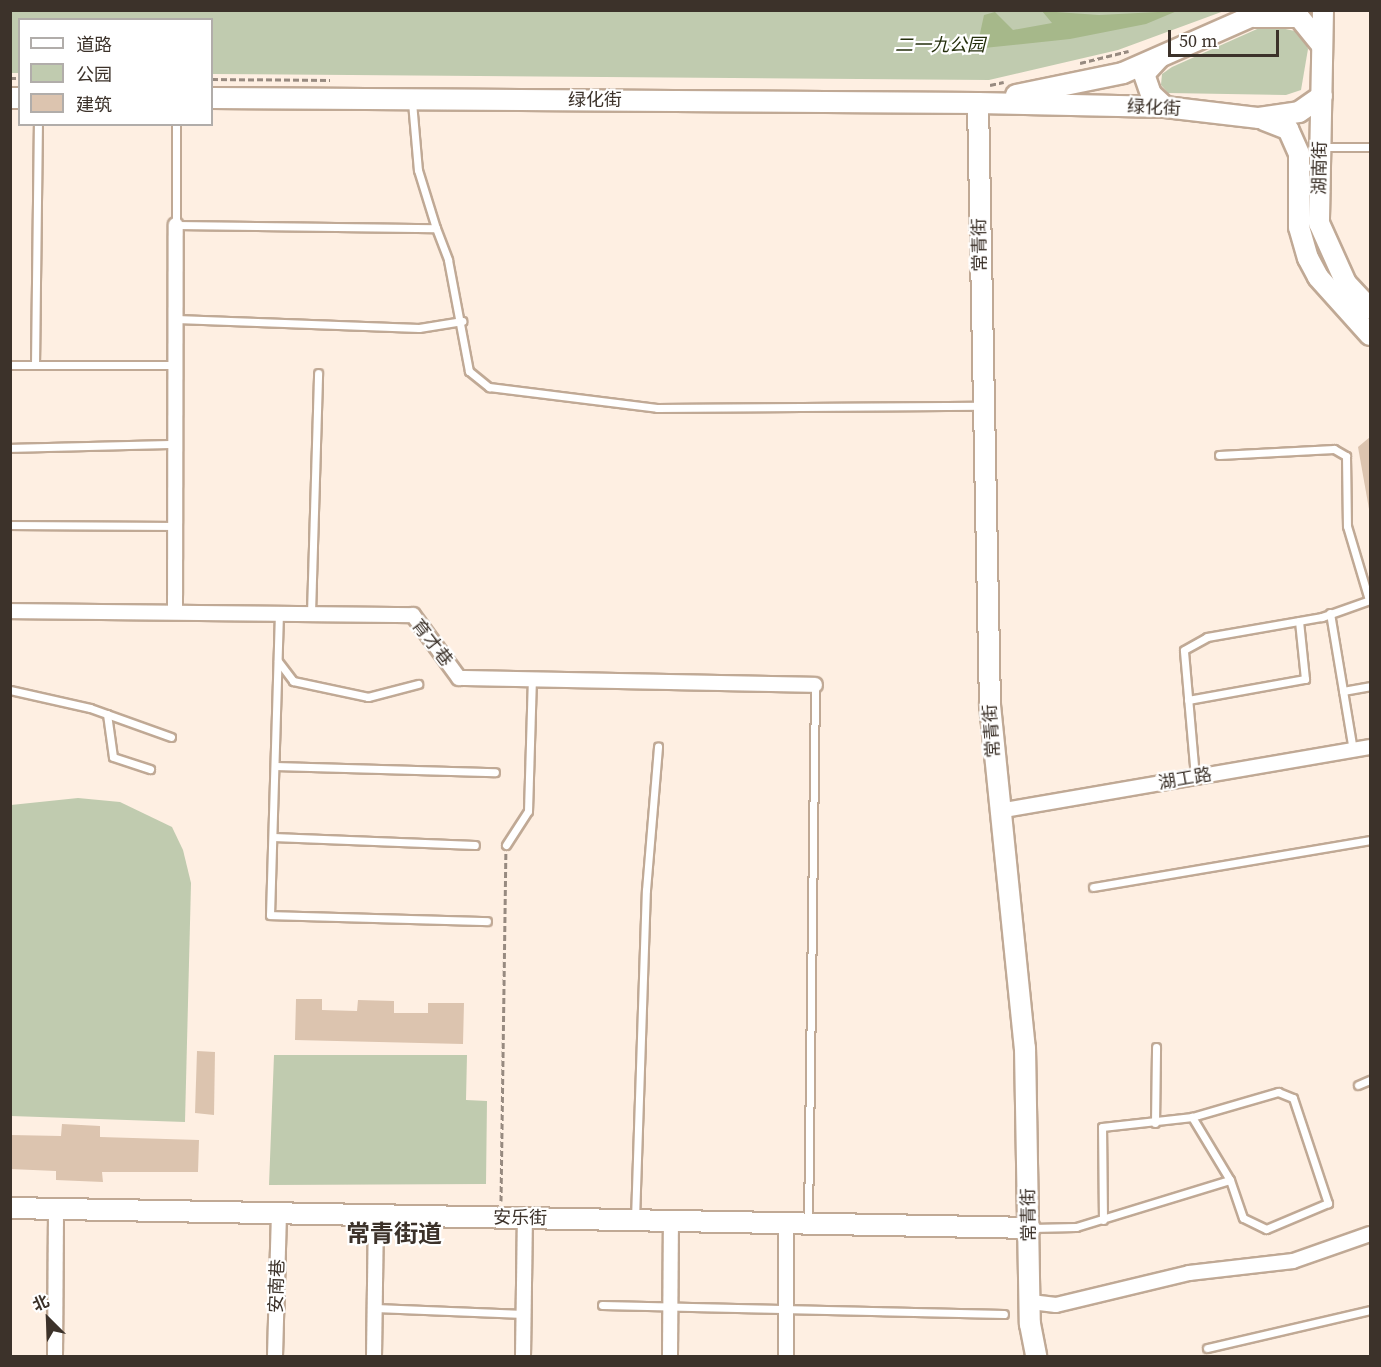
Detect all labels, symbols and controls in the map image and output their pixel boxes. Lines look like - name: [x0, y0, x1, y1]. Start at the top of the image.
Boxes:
- legend: [18, 18, 213, 126]
- scale bar: [1171, 18, 1282, 56]
- text: 50 m: [1179, 28, 1217, 53]
- text: 道路: [76, 32, 112, 57]
- park label: 二一九公园: [895, 34, 985, 56]
- text: 公园: [76, 62, 112, 87]
- street label: 绿化街: [568, 89, 622, 111]
- text: 建筑: [76, 92, 112, 117]
- street label: 绿化街: [1126, 96, 1182, 120]
- street label: 湖南街: [1309, 141, 1331, 195]
- street label: 常青街: [969, 218, 991, 272]
- street label: 育才巷: [407, 615, 457, 671]
- street label: 常青街: [979, 703, 1005, 759]
- street label: 湖工路: [1157, 764, 1213, 794]
- street label: 常青街: [1018, 1188, 1040, 1242]
- street label: 安乐街: [493, 1207, 547, 1229]
- district label: 常青街道: [346, 1220, 442, 1248]
- street label: 安南巷: [265, 1259, 289, 1313]
- north arrow: [18, 1289, 78, 1349]
- text: 北: [29, 1289, 52, 1316]

